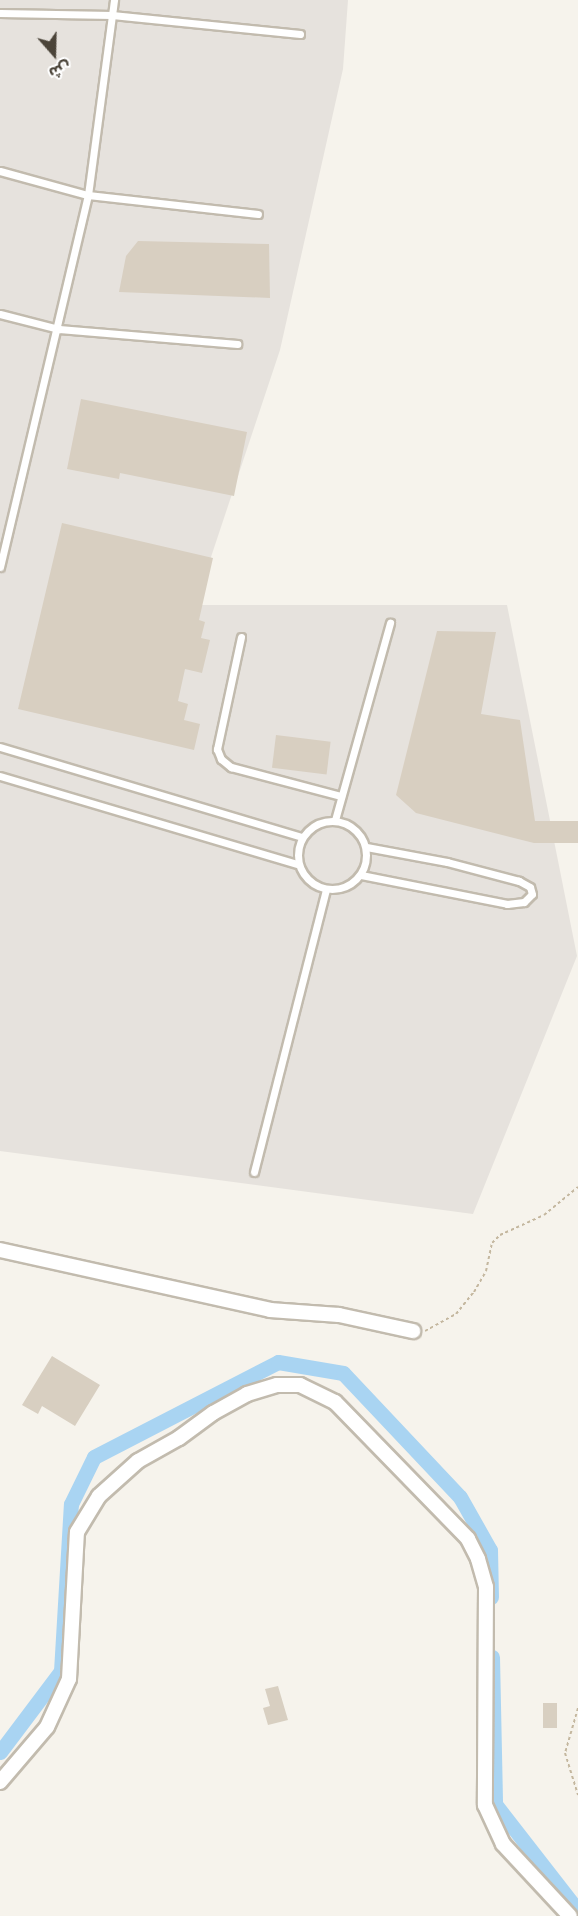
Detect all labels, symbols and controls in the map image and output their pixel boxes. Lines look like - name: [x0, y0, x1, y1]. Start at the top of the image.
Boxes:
- north arrow: [24, 24, 84, 84]
- text: ش: [47, 59, 74, 83]

